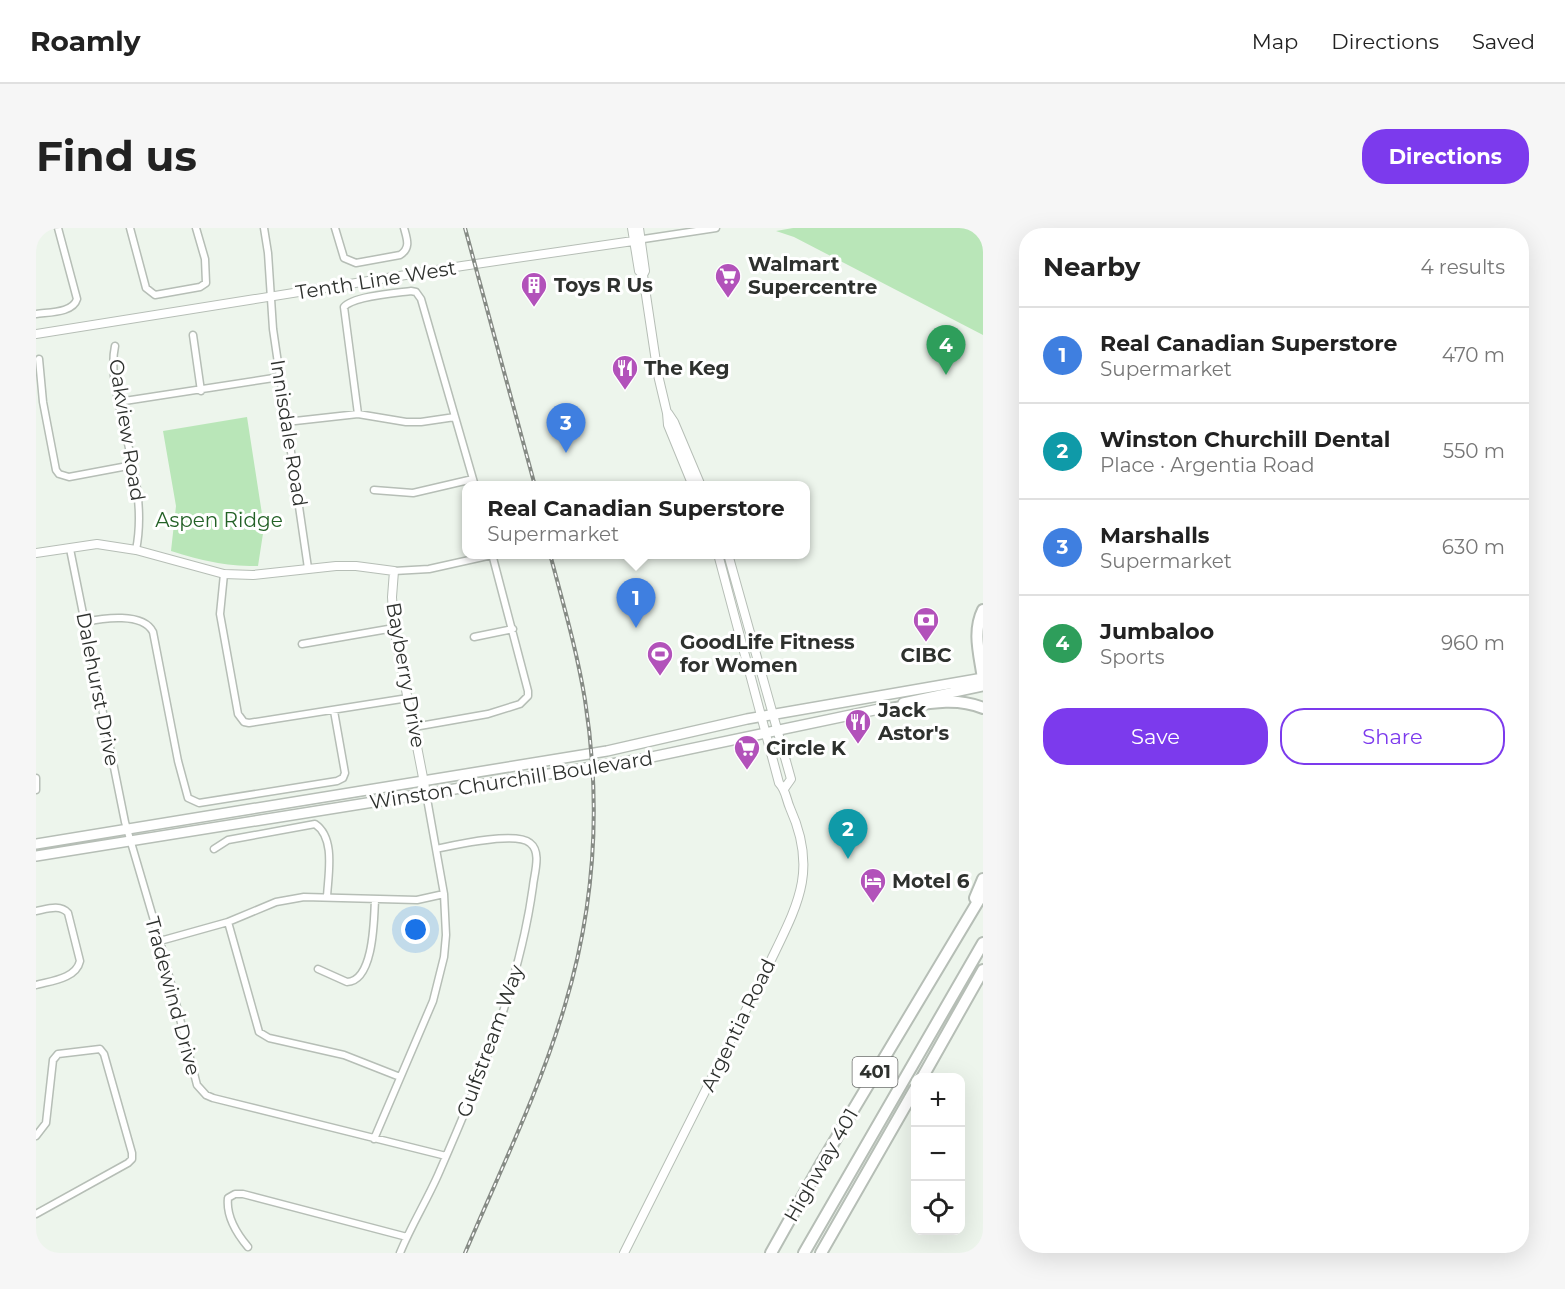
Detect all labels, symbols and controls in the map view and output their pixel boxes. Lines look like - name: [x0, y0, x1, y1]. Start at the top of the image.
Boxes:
- text: Roamly: [30, 24, 140, 58]
- text: Map: [1252, 29, 1298, 54]
- text: Directions: [1331, 29, 1439, 54]
- text: Saved: [1472, 29, 1535, 54]
- button: Directions: [1362, 129, 1529, 184]
- text: Find us: [36, 130, 197, 182]
- text: Nearby: [1043, 251, 1140, 283]
- place label: Walmart Supercentre: [748, 252, 877, 299]
- street label: Tenth Line West: [294, 255, 458, 305]
- text: 4 results: [1420, 255, 1505, 279]
- supermarket icon: Walmart Supercentre: [713, 261, 743, 299]
- building icon: Toys R Us: [519, 270, 549, 308]
- place label: Toys R Us: [554, 273, 653, 297]
- pin: 4: [926, 326, 966, 375]
- text: Real Canadian Superstore: [1100, 330, 1397, 357]
- text: 1: [1059, 343, 1066, 367]
- text: 470 m: [1442, 343, 1505, 367]
- restaurant icon: The Keg: [610, 353, 640, 391]
- place label: The Keg: [644, 356, 730, 380]
- street label: Oakview Road: [104, 357, 150, 503]
- text: Supermarket: [1100, 357, 1232, 381]
- street label: Innisdale Road: [266, 358, 312, 508]
- pin: 3: [546, 404, 586, 453]
- text: Winston Churchill Dental: [1100, 426, 1390, 453]
- text: 2: [1057, 439, 1068, 463]
- text: 550 m: [1443, 439, 1505, 463]
- text: Place · Argentia Road: [1100, 453, 1314, 477]
- popup: [462, 481, 810, 559]
- text: Real Canadian Superstore: [487, 495, 785, 522]
- park label: Aspen Ridge: [155, 508, 283, 532]
- text: Supermarket: [487, 522, 619, 546]
- text: Marshalls: [1100, 522, 1209, 549]
- text: 3: [1057, 535, 1068, 559]
- text: 630 m: [1442, 535, 1505, 559]
- text: Supermarket: [1100, 549, 1232, 573]
- pin: 1: [616, 578, 656, 628]
- street label: Bayberry Drive: [381, 600, 431, 750]
- bank icon: CIBC: [911, 605, 941, 643]
- street label: Dalehurst Drive: [71, 610, 125, 768]
- text: Jumbaloo: [1100, 618, 1214, 645]
- place label: GoodLife Fitness for Women: [680, 630, 855, 677]
- text: 4: [1056, 631, 1069, 655]
- text: 960 m: [1441, 631, 1505, 655]
- sports icon: GoodLife Fitness for Women: [645, 639, 675, 677]
- place label: CIBC: [901, 643, 952, 667]
- text: Sports: [1100, 645, 1165, 669]
- place label: Jack Astor's: [877, 698, 950, 745]
- restaurant icon: Jack Astor's: [843, 707, 873, 745]
- button: Save: [1043, 708, 1268, 765]
- button: Share: [1280, 708, 1505, 765]
- supermarket icon: Circle K: [732, 733, 762, 771]
- place label: Circle K: [766, 736, 847, 760]
- street label: Winston Churchill Boulevard: [368, 746, 654, 814]
- pin: 2: [828, 810, 868, 859]
- hotel icon: Motel 6: [858, 866, 888, 904]
- place label: Motel 6: [892, 869, 970, 893]
- street label: Tradewind Drive: [140, 914, 206, 1078]
- your location: [401, 915, 430, 944]
- street label: Argentia Road: [696, 955, 780, 1095]
- street label: Gulfstream Way: [451, 962, 529, 1120]
- road number: 401: [852, 1057, 898, 1087]
- map controls: [911, 1073, 965, 1235]
- button: +: [911, 1073, 965, 1127]
- street label: Highway 401: [779, 1104, 863, 1226]
- button: −: [911, 1127, 965, 1181]
- button: locate: [911, 1181, 965, 1235]

